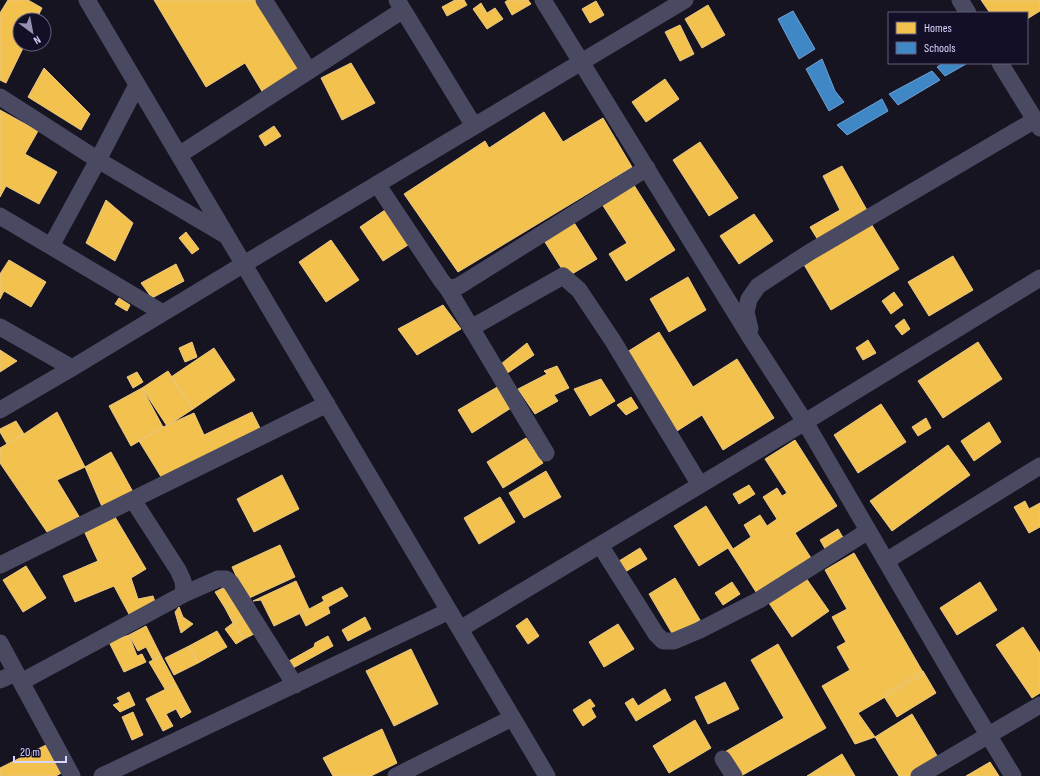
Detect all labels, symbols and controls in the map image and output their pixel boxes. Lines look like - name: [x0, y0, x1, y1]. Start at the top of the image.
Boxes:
- north arrow: [12, 12, 52, 52]
- legend: [888, 12, 1028, 64]
- text: Homes: [924, 21, 952, 36]
- text: N: [31, 33, 43, 47]
- text: Schools: [924, 41, 956, 56]
- scale bar: [14, 738, 66, 764]
- text: 20 m: [20, 745, 40, 760]

